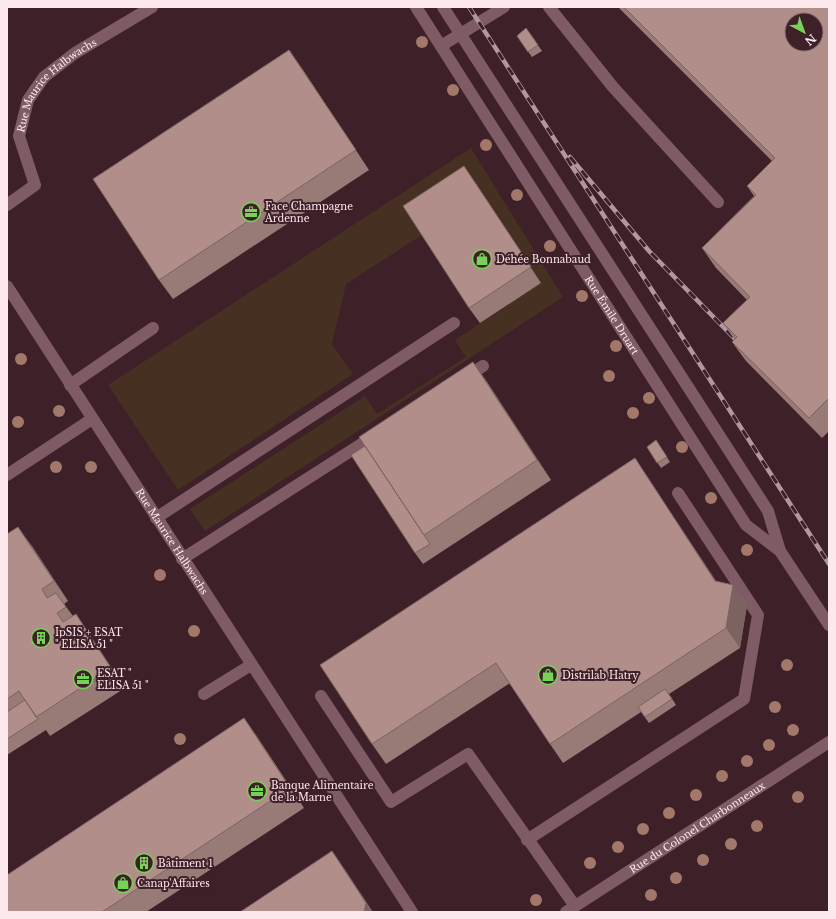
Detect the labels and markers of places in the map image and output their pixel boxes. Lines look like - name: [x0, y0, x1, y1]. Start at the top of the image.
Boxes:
- place label: Face Champagne Ardenne: [264, 200, 353, 225]
- office icon: Face Champagne Ardenne: [240, 201, 262, 223]
- shop icon: Déhée Bonnabaud: [471, 248, 493, 270]
- place label: Déhée Bonnabaud: [496, 253, 591, 266]
- place label: IpSIS + ESAT " ELISA 51 ": [55, 626, 123, 651]
- building icon: IpSIS + ESAT " ELISA 51 ": [30, 627, 52, 649]
- shop icon: Distrilab Hatry: [537, 664, 559, 686]
- place label: ESAT " ELISA 51 ": [97, 667, 149, 692]
- office icon: ESAT " ELISA 51 ": [72, 668, 94, 690]
- place label: Distrilab Hatry: [562, 669, 639, 682]
- place label: Banque Alimentaire de la Marne: [271, 779, 374, 804]
- office icon: Banque Alimentaire de la Marne: [246, 780, 268, 802]
- building icon: Bâtiment 1: [133, 852, 155, 874]
- place label: Bâtiment 1: [158, 857, 213, 870]
- shop icon: Canap'Affaires: [112, 872, 134, 894]
- place label: Canap'Affaires: [137, 877, 210, 890]

